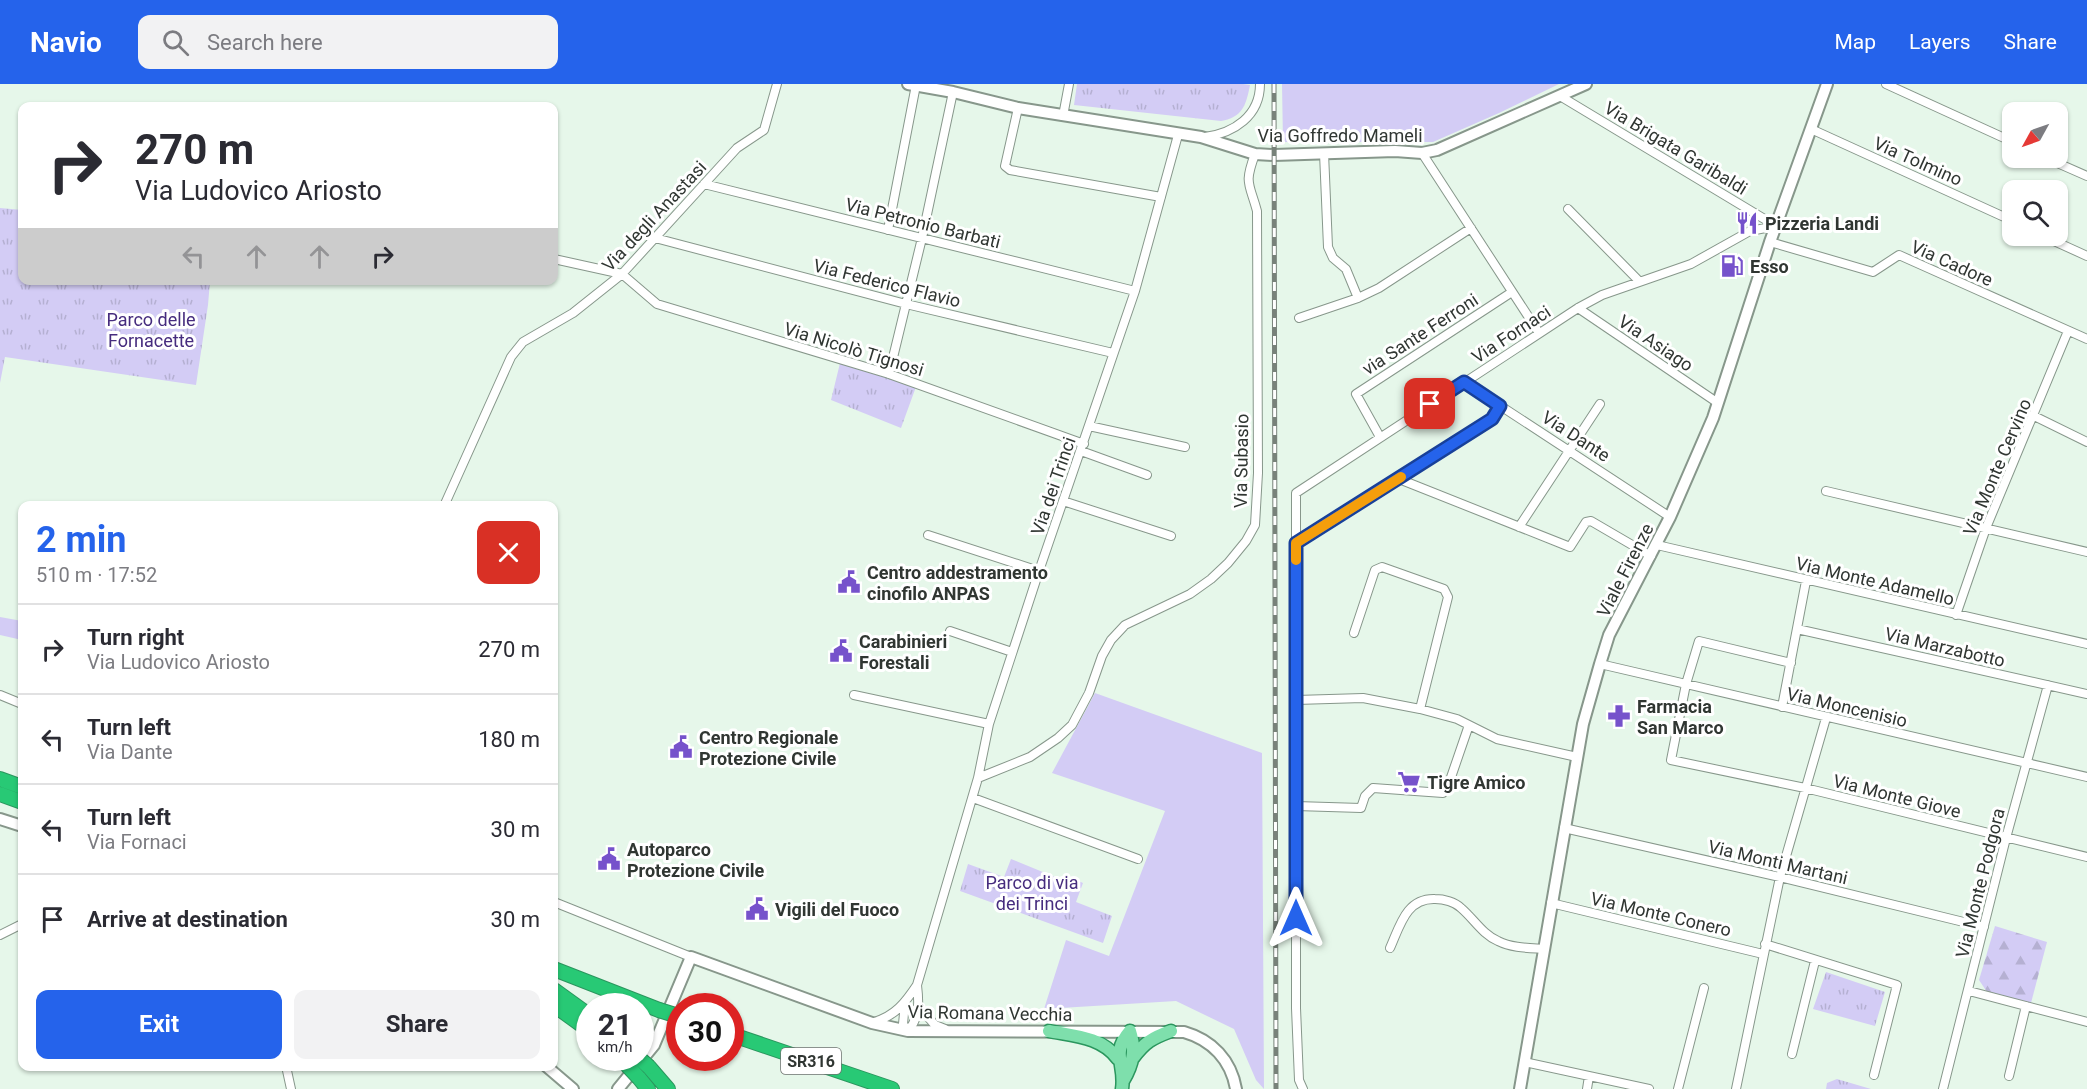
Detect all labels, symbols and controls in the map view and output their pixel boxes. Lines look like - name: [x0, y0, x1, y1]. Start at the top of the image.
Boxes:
- search box: [138, 15, 558, 69]
- text: Navio: [30, 26, 102, 59]
- icon: search: [159, 26, 192, 59]
- text: Search here: [207, 30, 323, 55]
- text: Map: [1834, 30, 1876, 54]
- text: Layers: [1909, 30, 1970, 54]
- text: Share: [2003, 30, 2057, 54]
- street label: Via Brigata Garibaldi: [1601, 97, 1751, 199]
- north arrow: [2002, 102, 2068, 168]
- map controls: [2002, 102, 2068, 246]
- text: 270 m: [135, 125, 254, 174]
- street label: Via Goffredo Mameli: [1257, 125, 1423, 146]
- icon: right: [36, 126, 114, 204]
- street label: Via Tolmino: [1871, 132, 1965, 190]
- street label: Via degli Anastasi: [597, 156, 711, 276]
- text: Via Ludovico Ariosto: [135, 175, 382, 207]
- button: search: [2002, 180, 2068, 246]
- street label: Via Petronio Barbati: [843, 194, 1003, 252]
- restaurant icon: Pizzeria Landi: [1734, 210, 1760, 236]
- place label: Pizzeria Landi: [1765, 213, 1879, 234]
- street label: Via Cadore: [1908, 236, 1996, 290]
- icon: left: [177, 240, 210, 273]
- icon: ahead: [240, 240, 273, 273]
- icon: ahead: [303, 240, 336, 273]
- icon: right: [366, 240, 399, 273]
- fuel station icon: Esso: [1719, 253, 1745, 279]
- street label: Via Federico Flavio: [811, 255, 963, 311]
- place label: Esso: [1750, 256, 1789, 277]
- street label: via Sante Ferroni: [1358, 289, 1482, 379]
- street label: Via Fornaci: [1468, 301, 1554, 367]
- park label: Parco delle Fornacette: [106, 309, 196, 351]
- street label: Via Asiago: [1615, 310, 1697, 376]
- street label: Via Nicolò Tignosi: [782, 318, 926, 380]
- pin: [1404, 378, 1455, 429]
- icon: arrive: [1413, 387, 1446, 420]
- street label: Via Monte Cervino: [1959, 395, 2035, 539]
- street label: Via Dante: [1538, 406, 1614, 466]
- street label: Via Subasio: [1230, 414, 1252, 508]
- street label: Via dei Trinci: [1026, 434, 1080, 538]
- text: 2 min: [36, 519, 127, 561]
- street label: Viale Firenze: [1592, 520, 1658, 620]
- button: close: [477, 521, 540, 584]
- street label: Via Monte Adamello: [1794, 553, 1956, 609]
- place label: Centro addestramento cinofilo ANPAS: [867, 562, 1048, 604]
- text: 510 m · 17:52: [36, 563, 157, 587]
- public building icon: Centro addestramento cinofilo ANPAS: [836, 569, 862, 595]
- street label: Via Marzabotto: [1883, 623, 2007, 671]
- text: Turn right: [87, 625, 184, 650]
- place label: Carabinieri Forestali: [859, 631, 947, 673]
- icon: right: [36, 633, 69, 666]
- text: 270 m: [478, 637, 540, 662]
- public building icon: Carabinieri Forestali: [828, 638, 854, 664]
- text: Via Ludovico Ariosto: [87, 650, 270, 674]
- street label: Via Moncenisio: [1785, 683, 1909, 731]
- place label: Farmacia San Marco: [1637, 696, 1724, 738]
- pharmacy icon: Farmacia San Marco: [1606, 703, 1632, 729]
- text: Turn left: [87, 715, 171, 740]
- icon: left: [36, 723, 69, 756]
- text: 180 m: [478, 727, 540, 752]
- place label: Centro Regionale Protezione Civile: [699, 727, 839, 769]
- public building icon: Centro Regionale Protezione Civile: [668, 734, 694, 760]
- text: Via Dante: [87, 740, 173, 764]
- supermarket icon: Tigre Amico: [1396, 769, 1422, 795]
- street label: Via Monte Giove: [1831, 770, 1963, 822]
- place label: Tigre Amico: [1427, 772, 1526, 793]
- text: Turn left: [87, 805, 171, 830]
- street label: Via Monte Podgora: [1951, 806, 2009, 960]
- icon: left: [36, 813, 69, 846]
- text: 30 m: [491, 817, 540, 842]
- text: Via Fornaci: [87, 830, 187, 854]
- street label: Via Monti Martani: [1706, 836, 1850, 888]
- place label: Autoparco Protezione Civile: [627, 839, 764, 881]
- public building icon: Autoparco Protezione Civile: [596, 846, 622, 872]
- park label: Parco di via dei Trinci: [985, 872, 1079, 914]
- position arrow: [1264, 886, 1328, 950]
- street label: Via Monte Conero: [1589, 888, 1733, 940]
- public building icon: Vigili del Fuoco: [744, 896, 770, 922]
- place label: Vigili del Fuoco: [775, 899, 899, 920]
- icon: arrive: [36, 903, 69, 936]
- text: Arrive at destination: [87, 907, 288, 932]
- text: 30 m: [491, 907, 540, 932]
- button: Exit: [36, 990, 282, 1059]
- button: Share: [294, 990, 540, 1059]
- speed limit sign: 30: [666, 993, 744, 1071]
- street label: Via Romana Vecchia: [907, 1001, 1073, 1025]
- text: 21: [598, 1007, 632, 1042]
- text: km/h: [597, 1038, 633, 1056]
- road number: SR316: [781, 1048, 841, 1074]

